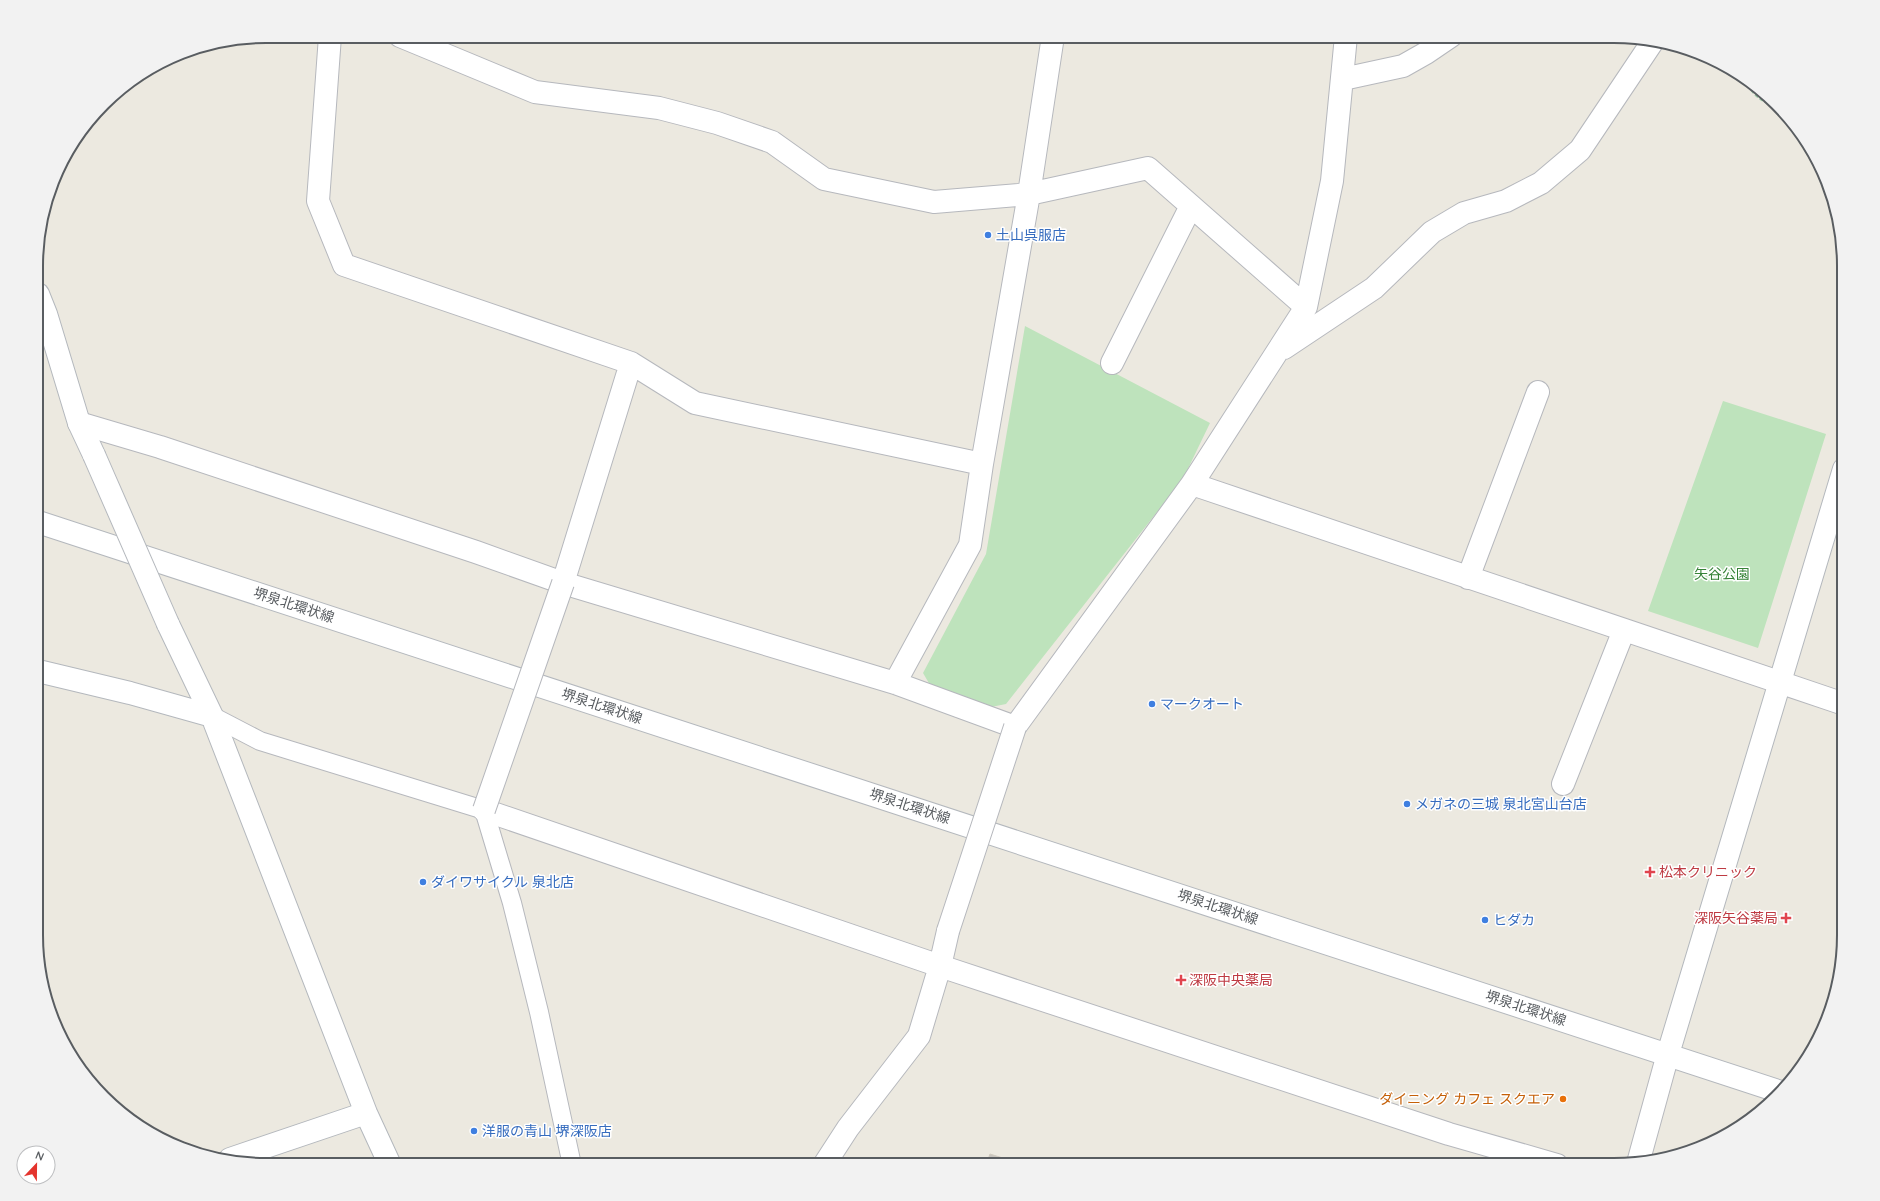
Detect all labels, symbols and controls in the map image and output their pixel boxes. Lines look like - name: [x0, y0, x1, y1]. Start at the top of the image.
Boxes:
- place label: 土山呉服店: [996, 226, 1066, 244]
- marker: 土山呉服店: [983, 230, 993, 240]
- park label: 矢谷公園: [1694, 565, 1750, 583]
- street label: 堺泉北環状線: [251, 583, 337, 627]
- street label: 堺泉北環状線: [559, 684, 645, 728]
- place label: マークオート: [1160, 695, 1244, 713]
- marker: マークオート: [1147, 699, 1157, 709]
- street label: 堺泉北環状線: [867, 784, 953, 828]
- place label: メガネの三城 泉北宮山台店: [1415, 795, 1587, 813]
- marker: メガネの三城 泉北宮山台店: [1402, 799, 1412, 809]
- place label: 松本クリニック: [1659, 863, 1757, 881]
- marker: 松本クリニック: [1644, 866, 1656, 878]
- place label: ダイワサイクル 泉北店: [431, 873, 574, 891]
- marker: ダイワサイクル 泉北店: [418, 877, 428, 887]
- street label: 堺泉北環状線: [1175, 885, 1261, 929]
- place label: 深阪矢谷薬局: [1694, 909, 1778, 927]
- place label: ヒダカ: [1493, 911, 1535, 929]
- marker: 深阪矢谷薬局: [1781, 913, 1791, 923]
- marker: ヒダカ: [1480, 915, 1490, 925]
- place label: 深阪中央薬局: [1189, 971, 1273, 989]
- marker: 深阪中央薬局: [1176, 975, 1186, 985]
- street label: 堺泉北環状線: [1483, 986, 1569, 1030]
- place label: ダイニング カフェ スクエア: [1379, 1090, 1555, 1108]
- marker: ダイニング カフェ スクエア: [1558, 1094, 1568, 1104]
- place label: 洋服の青山 堺深阪店: [482, 1122, 612, 1140]
- marker: 洋服の青山 堺深阪店: [469, 1126, 479, 1136]
- north arrow: [16, 1145, 56, 1185]
- text: N: [33, 1148, 46, 1164]

